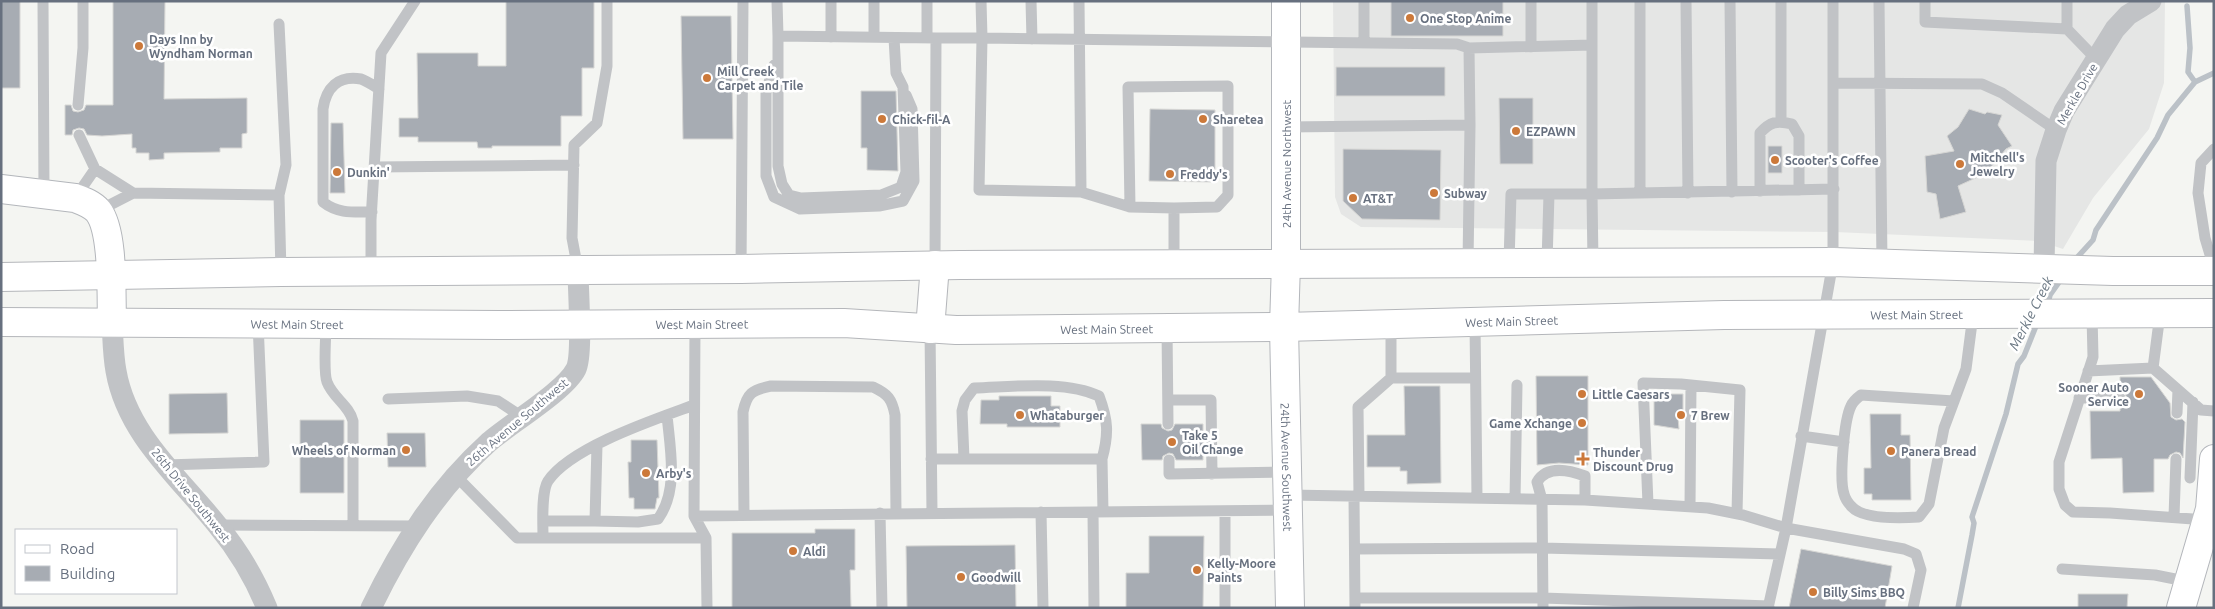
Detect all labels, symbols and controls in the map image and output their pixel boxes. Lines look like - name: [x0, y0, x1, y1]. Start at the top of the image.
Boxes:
- marker: One Stop Anime: [1404, 12, 1416, 24]
- place label: One Stop Anime: [1420, 12, 1511, 25]
- place label: Days Inn by Wyndham Norman: [149, 33, 253, 60]
- marker: Days Inn by Wyndham Norman: [133, 40, 145, 52]
- street label: Merkle Drive: [2054, 61, 2100, 127]
- place label: Mill Creek Carpet and Tile: [717, 65, 803, 92]
- marker: Mill Creek Carpet and Tile: [701, 72, 713, 84]
- street label: 24th Avenue Northwest: [1280, 99, 1293, 228]
- marker: Chick-fil-A: [876, 113, 888, 125]
- place label: Chick-fil-A: [892, 113, 951, 126]
- marker: Sharetea: [1197, 113, 1209, 125]
- place label: Sharetea: [1213, 113, 1264, 126]
- marker: EZPAWN: [1510, 125, 1522, 137]
- place label: EZPAWN: [1526, 125, 1576, 138]
- place label: Mitchell's Jewelry: [1970, 151, 2025, 178]
- marker: Scooter's Coffee: [1769, 154, 1781, 166]
- place label: Scooter's Coffee: [1785, 154, 1879, 167]
- marker: Mitchell's Jewelry: [1954, 158, 1966, 170]
- marker: Dunkin': [331, 166, 343, 178]
- place label: Dunkin': [347, 166, 390, 179]
- marker: Freddy's: [1164, 168, 1176, 180]
- place label: Freddy's: [1180, 168, 1228, 181]
- marker: Subway: [1428, 187, 1440, 199]
- place label: Subway: [1444, 187, 1488, 200]
- marker: AT&T: [1347, 192, 1359, 204]
- place label: AT&T: [1363, 192, 1393, 205]
- water label: Merkle Creek: [2006, 273, 2057, 353]
- street label: West Main Street: [1870, 308, 1963, 321]
- street label: West Main Street: [1465, 313, 1559, 329]
- street label: West Main Street: [251, 317, 344, 331]
- street label: West Main Street: [655, 317, 749, 331]
- street label: West Main Street: [1060, 322, 1154, 336]
- street label: 26th Avenue Southwest: [464, 376, 571, 468]
- place label: Sooner Auto Service: [2058, 381, 2129, 408]
- marker: Little Caesars: [1576, 388, 1588, 400]
- place label: Little Caesars: [1592, 388, 1670, 401]
- marker: Sooner Auto Service: [2133, 388, 2145, 400]
- street label: 24th Avenue Southwest: [1279, 402, 1295, 532]
- marker: Whataburger: [1014, 409, 1026, 421]
- place label: Whataburger: [1030, 409, 1104, 422]
- marker: 7 Brew: [1675, 409, 1687, 421]
- place label: 7 Brew: [1691, 409, 1730, 422]
- place label: Game Xchange: [1489, 417, 1572, 430]
- marker: Game Xchange: [1576, 417, 1588, 429]
- place label: Take 5 Oil Change: [1182, 429, 1244, 456]
- marker: Take 5 Oil Change: [1166, 436, 1178, 448]
- place label: Wheels of Norman: [292, 444, 396, 457]
- marker: Wheels of Norman: [400, 444, 412, 456]
- marker: Panera Bread: [1885, 445, 1897, 457]
- place label: Panera Bread: [1901, 445, 1976, 458]
- street label: 26th Drive Southwest: [149, 446, 233, 545]
- place label: Thunder Discount Drug: [1593, 446, 1673, 473]
- marker: Thunder Discount Drug: [1577, 453, 1589, 465]
- marker: Arby's: [640, 467, 652, 479]
- place label: Arby's: [656, 467, 692, 480]
- legend: [15, 529, 178, 594]
- text: Road: [60, 540, 95, 557]
- marker: Aldi: [787, 545, 799, 557]
- place label: Aldi: [803, 545, 826, 558]
- place label: Kelly-Moore Paints: [1207, 557, 1276, 584]
- marker: Kelly-Moore Paints: [1191, 564, 1203, 576]
- text: Building: [60, 565, 115, 582]
- marker: Goodwill: [955, 571, 967, 583]
- place label: Goodwill: [971, 571, 1021, 584]
- marker: Billy Sims BBQ: [1807, 586, 1819, 598]
- place label: Billy Sims BBQ: [1823, 586, 1905, 599]

